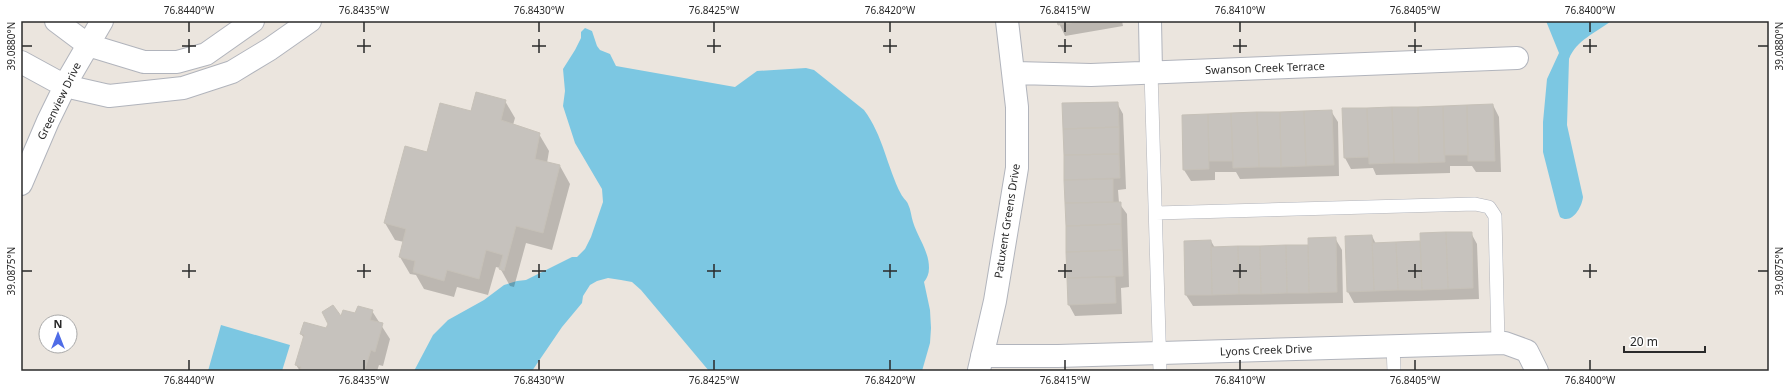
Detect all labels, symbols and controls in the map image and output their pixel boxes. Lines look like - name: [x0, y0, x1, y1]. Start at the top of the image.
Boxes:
- text: 76.8440°W: [164, 3, 215, 17]
- text: 76.8435°W: [339, 3, 390, 17]
- text: 76.8430°W: [514, 3, 565, 17]
- text: 76.8425°W: [689, 3, 740, 17]
- text: 76.8420°W: [865, 3, 916, 17]
- text: 76.8415°W: [1040, 3, 1091, 17]
- text: 76.8410°W: [1215, 3, 1266, 17]
- text: 76.8405°W: [1390, 3, 1441, 17]
- text: 76.8400°W: [1565, 3, 1616, 17]
- text: 39.0880°N: [4, 22, 18, 70]
- text: 39.0880°N: [1772, 22, 1786, 70]
- street label: Swanson Creek Terrace: [1205, 58, 1325, 77]
- street label: Greenview Drive: [33, 59, 84, 142]
- street label: Patuxent Greens Drive: [990, 163, 1023, 279]
- text: 39.0875°N: [4, 247, 18, 295]
- text: 39.0875°N: [1772, 247, 1786, 295]
- north arrow: [38, 314, 78, 354]
- text: N: [54, 316, 62, 331]
- scale bar: [1624, 328, 1705, 354]
- text: 20 m: [1630, 333, 1658, 350]
- street label: Lyons Creek Drive: [1219, 340, 1313, 359]
- text: 76.8440°W: [164, 373, 215, 387]
- text: 76.8435°W: [339, 373, 390, 387]
- text: 76.8430°W: [514, 373, 565, 387]
- text: 76.8425°W: [689, 373, 740, 387]
- text: 76.8420°W: [865, 373, 916, 387]
- text: 76.8415°W: [1040, 373, 1091, 387]
- text: 76.8410°W: [1215, 373, 1266, 387]
- text: 76.8405°W: [1390, 373, 1441, 387]
- text: 76.8400°W: [1565, 373, 1616, 387]

